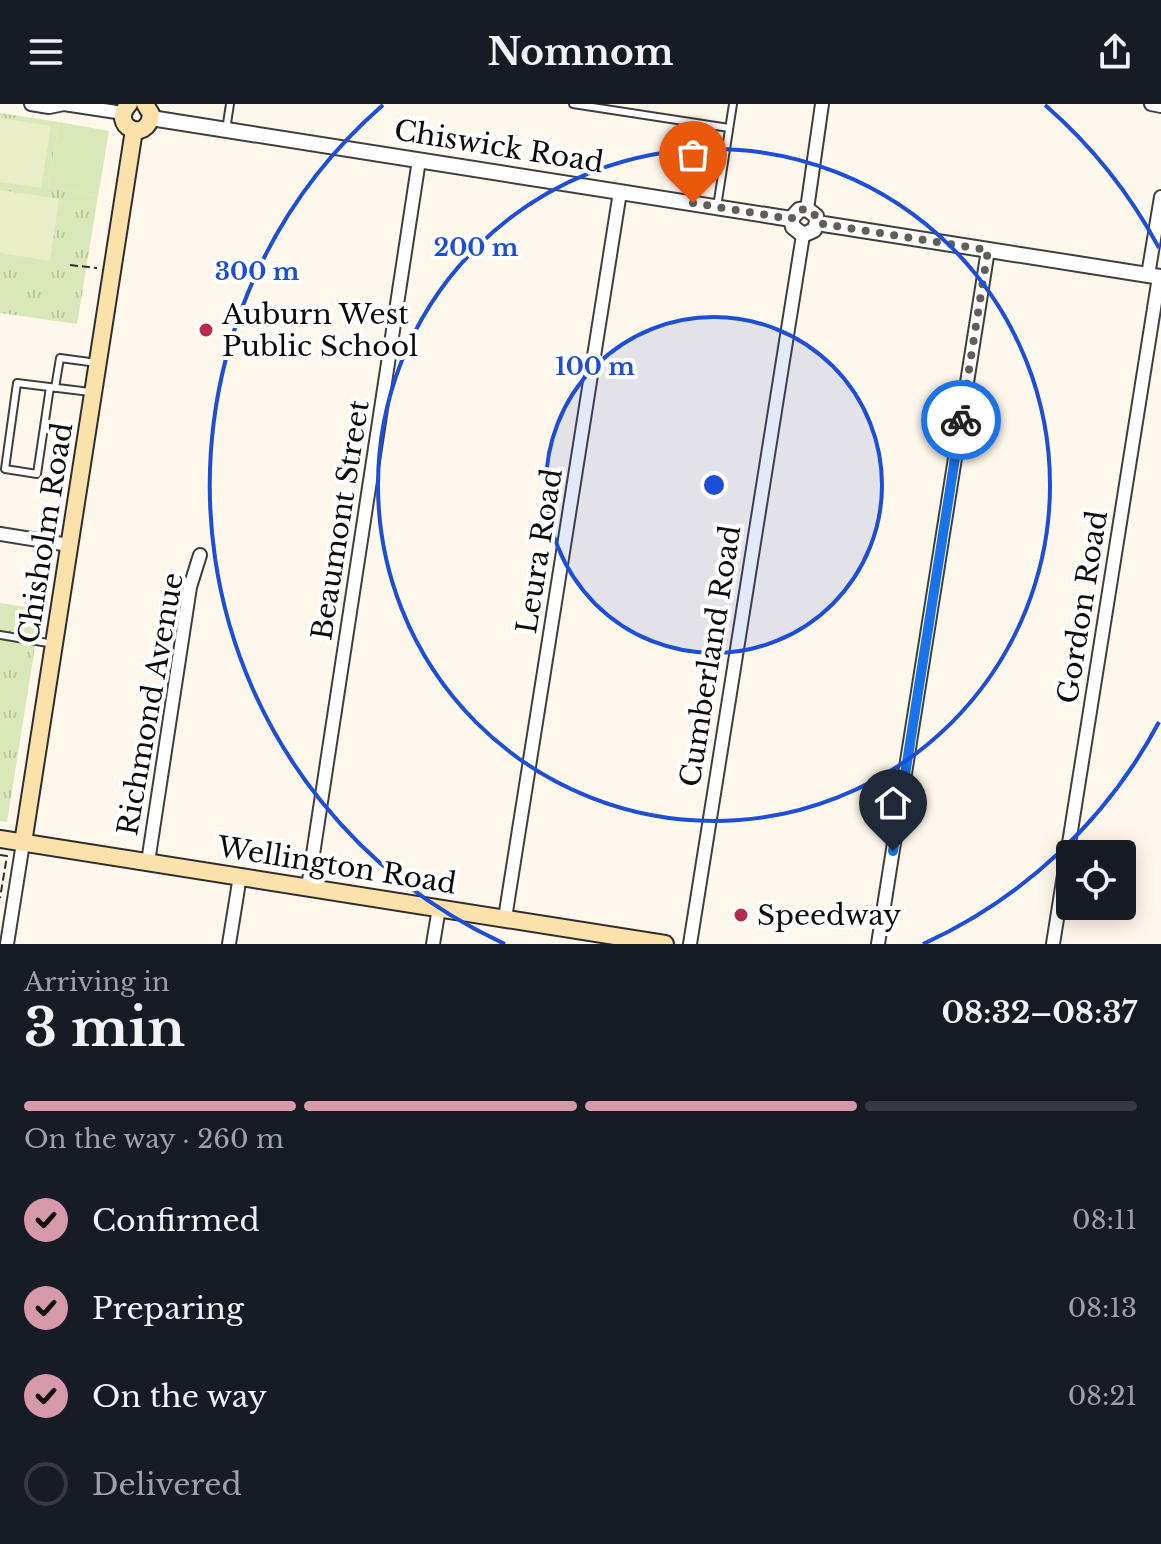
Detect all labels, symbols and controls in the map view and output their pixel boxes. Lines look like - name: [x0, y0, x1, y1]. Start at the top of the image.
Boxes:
- icon: menu: [24, 30, 68, 74]
- text: Nomnom: [487, 30, 674, 75]
- icon: share: [1093, 30, 1137, 74]
- street label: Chiswick Road: [392, 113, 606, 180]
- pin: [659, 121, 727, 203]
- icon: bag: [671, 133, 715, 177]
- text: 200 m: [434, 233, 519, 262]
- text: 300 m: [215, 257, 300, 286]
- place label: Auburn West Public School: [221, 297, 418, 364]
- marker: Auburn West Public School: [197, 321, 215, 339]
- text: 100 m: [555, 352, 635, 381]
- courier: [921, 380, 1001, 460]
- street label: Beaumont Street: [304, 397, 377, 642]
- icon: bike: [939, 398, 983, 442]
- street label: Chisholm Road: [11, 420, 80, 646]
- street label: Leura Road: [509, 466, 570, 636]
- centre of rings: [700, 471, 728, 499]
- street label: Gordon Road: [1050, 508, 1115, 706]
- street label: Cumberland Road: [673, 523, 748, 789]
- street label: Richmond Avenue: [110, 570, 191, 838]
- pin: [859, 769, 927, 851]
- icon: home: [871, 781, 915, 825]
- street label: Wellington Road: [214, 829, 459, 902]
- map controls: [1056, 840, 1136, 920]
- button: locate: [1056, 840, 1136, 920]
- place label: Speedway: [757, 898, 901, 933]
- marker: Speedway: [732, 906, 750, 924]
- text: Arriving in: [24, 966, 170, 998]
- text: 08:32–08:37: [941, 994, 1137, 1031]
- text: 3 min: [24, 996, 185, 1060]
- text: On the way · 260 m: [24, 1123, 284, 1155]
- icon: check: [24, 1198, 68, 1242]
- text: Confirmed: [92, 1202, 260, 1239]
- text: 08:11: [1072, 1204, 1137, 1236]
- icon: check: [24, 1286, 68, 1330]
- text: Preparing: [92, 1290, 244, 1327]
- text: 08:13: [1068, 1292, 1137, 1324]
- icon: check: [24, 1374, 68, 1418]
- text: On the way: [92, 1378, 267, 1415]
- text: 08:21: [1068, 1380, 1137, 1412]
- text: Delivered: [92, 1466, 242, 1503]

